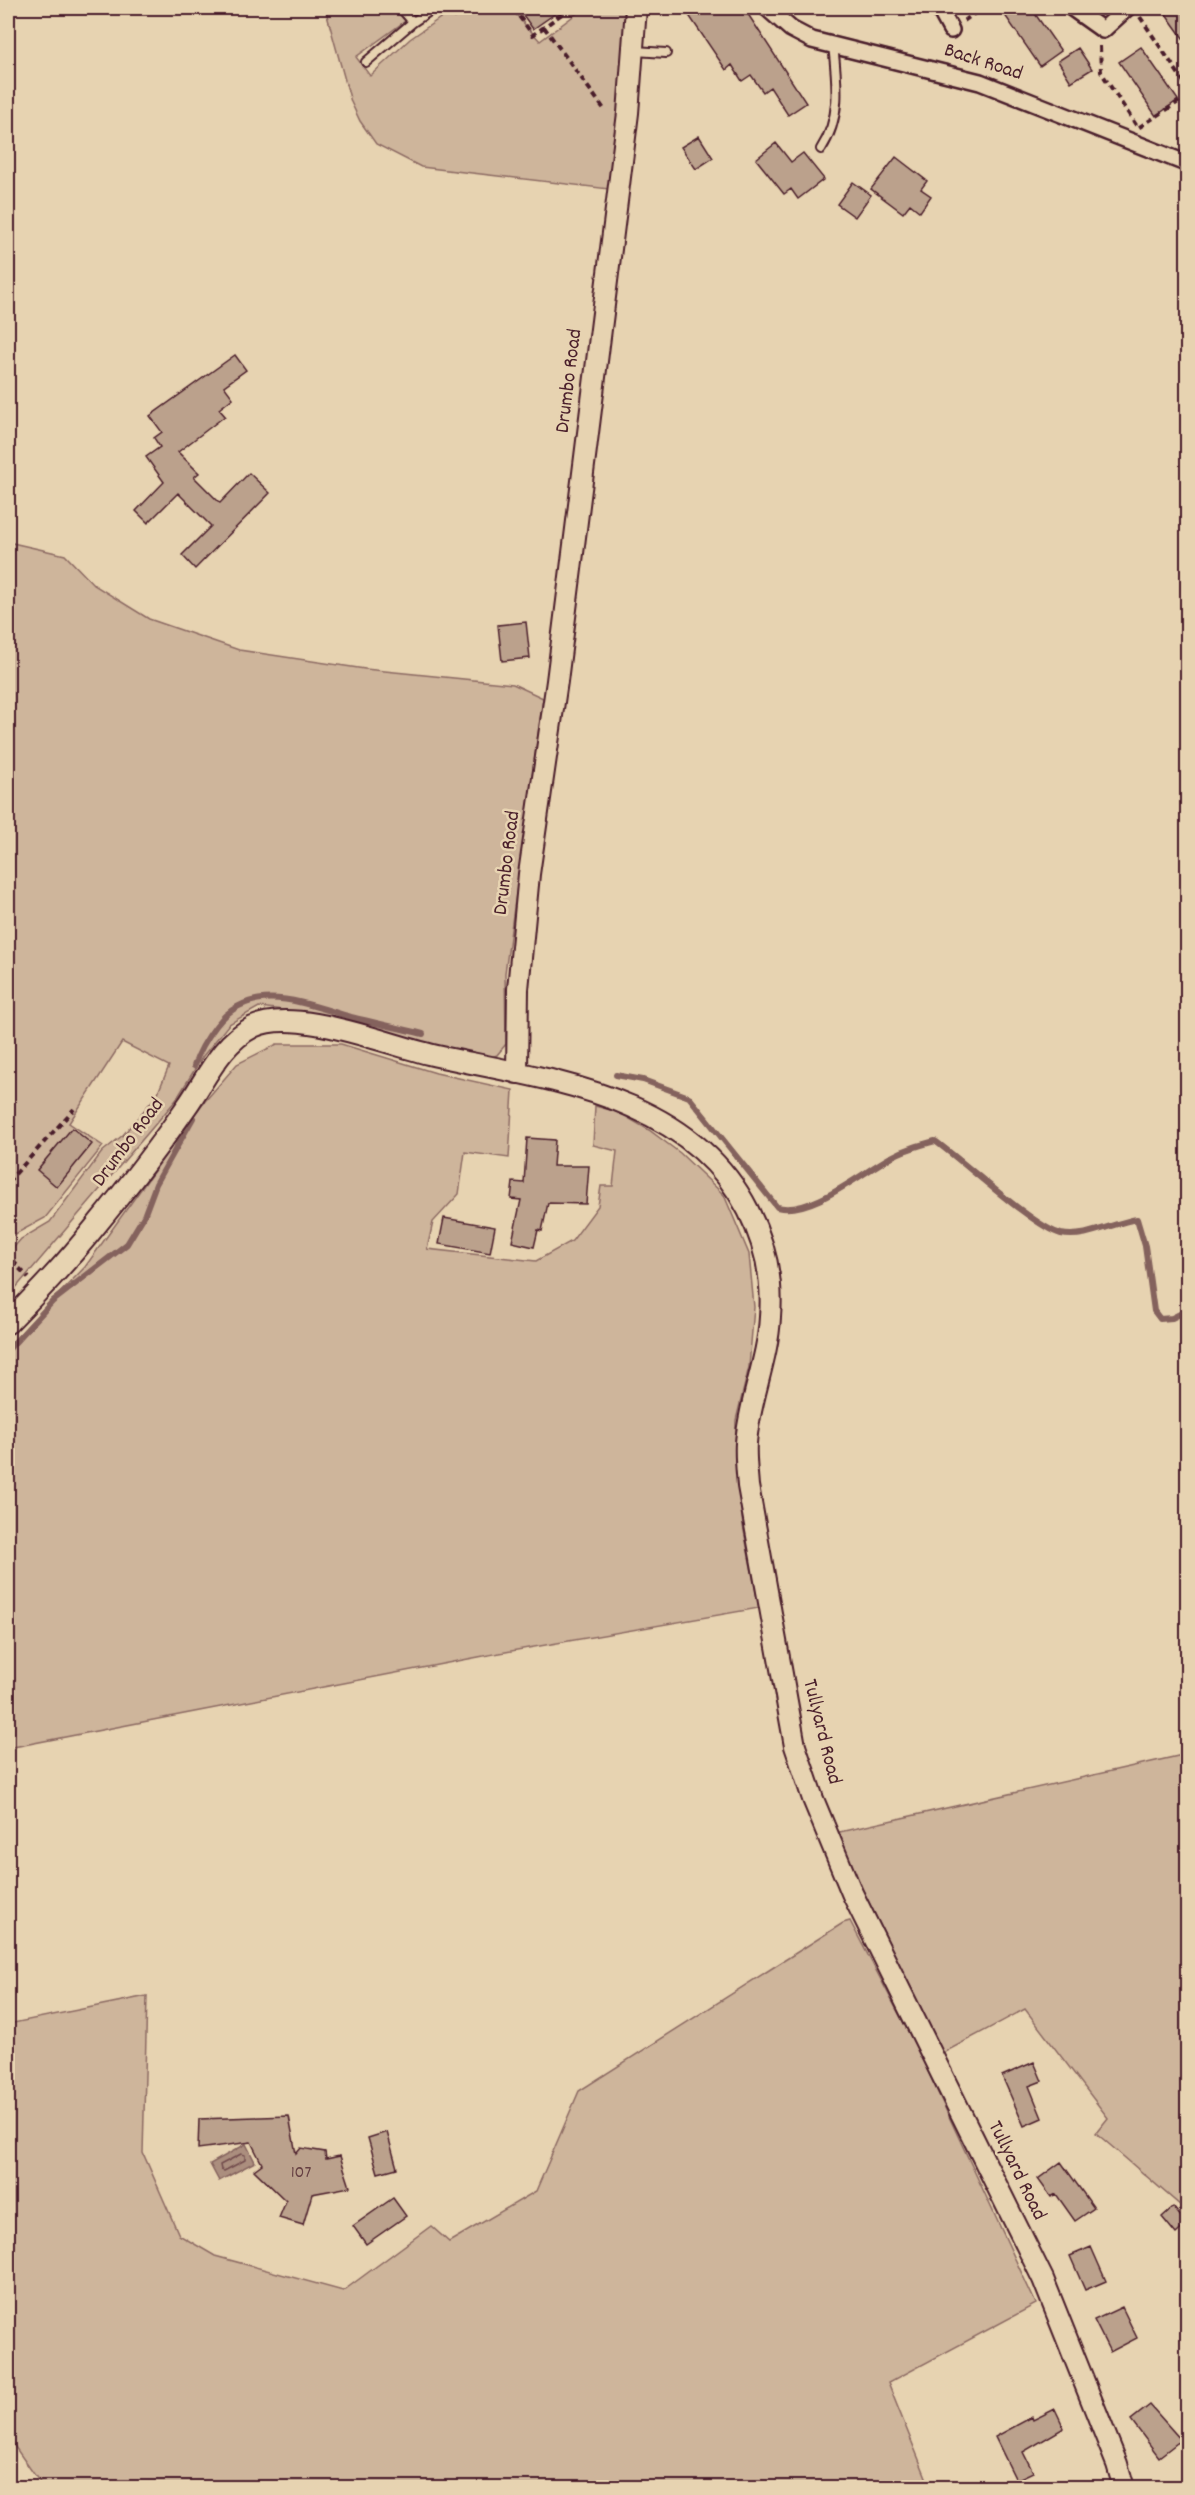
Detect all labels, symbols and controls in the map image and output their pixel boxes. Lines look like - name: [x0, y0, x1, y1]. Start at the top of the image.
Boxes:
- street label: Back Road: [940, 36, 1026, 90]
- street label: Drumbo Road: [549, 327, 591, 435]
- street label: Drumbo Road: [487, 809, 529, 917]
- street label: Drumbo Road: [86, 1092, 172, 1194]
- street label: Tullyard Road: [793, 1676, 849, 1788]
- street label: Tullyard Road: [979, 2116, 1053, 2226]
- house number: 107: [291, 2161, 311, 2186]

